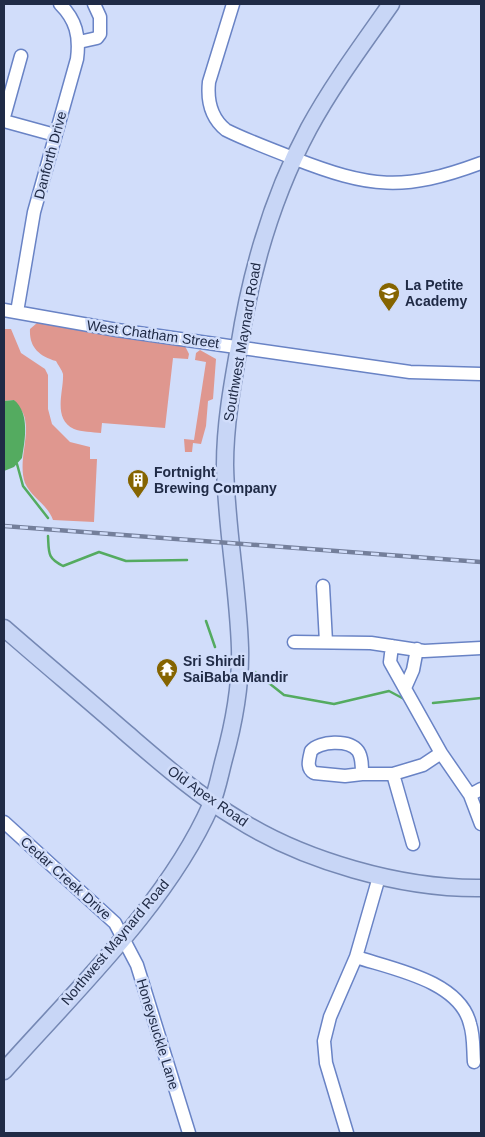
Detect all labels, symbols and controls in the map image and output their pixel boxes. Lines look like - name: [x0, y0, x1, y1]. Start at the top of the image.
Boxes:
- street label: Danforth Drive: [31, 109, 69, 201]
- street label: Southwest Maynard Road: [220, 261, 264, 423]
- place label: La Petite Academy: [405, 277, 467, 309]
- school or university icon: La Petite Academy: [377, 281, 401, 312]
- street label: West Chatham Street: [86, 317, 220, 351]
- place label: Fortnight Brewing Company: [154, 464, 277, 496]
- building icon: Fortnight Brewing Company: [126, 468, 150, 499]
- place label: Sri Shirdi SaiBaba Mandir: [183, 653, 289, 685]
- temple icon: Sri Shirdi SaiBaba Mandir: [155, 657, 179, 688]
- street label: Old Apex Road: [165, 762, 251, 830]
- street label: Cedar Creek Drive: [18, 833, 115, 923]
- street label: Northwest Maynard Road: [58, 876, 172, 1008]
- street label: Honeysuckle Lane: [134, 977, 183, 1092]

